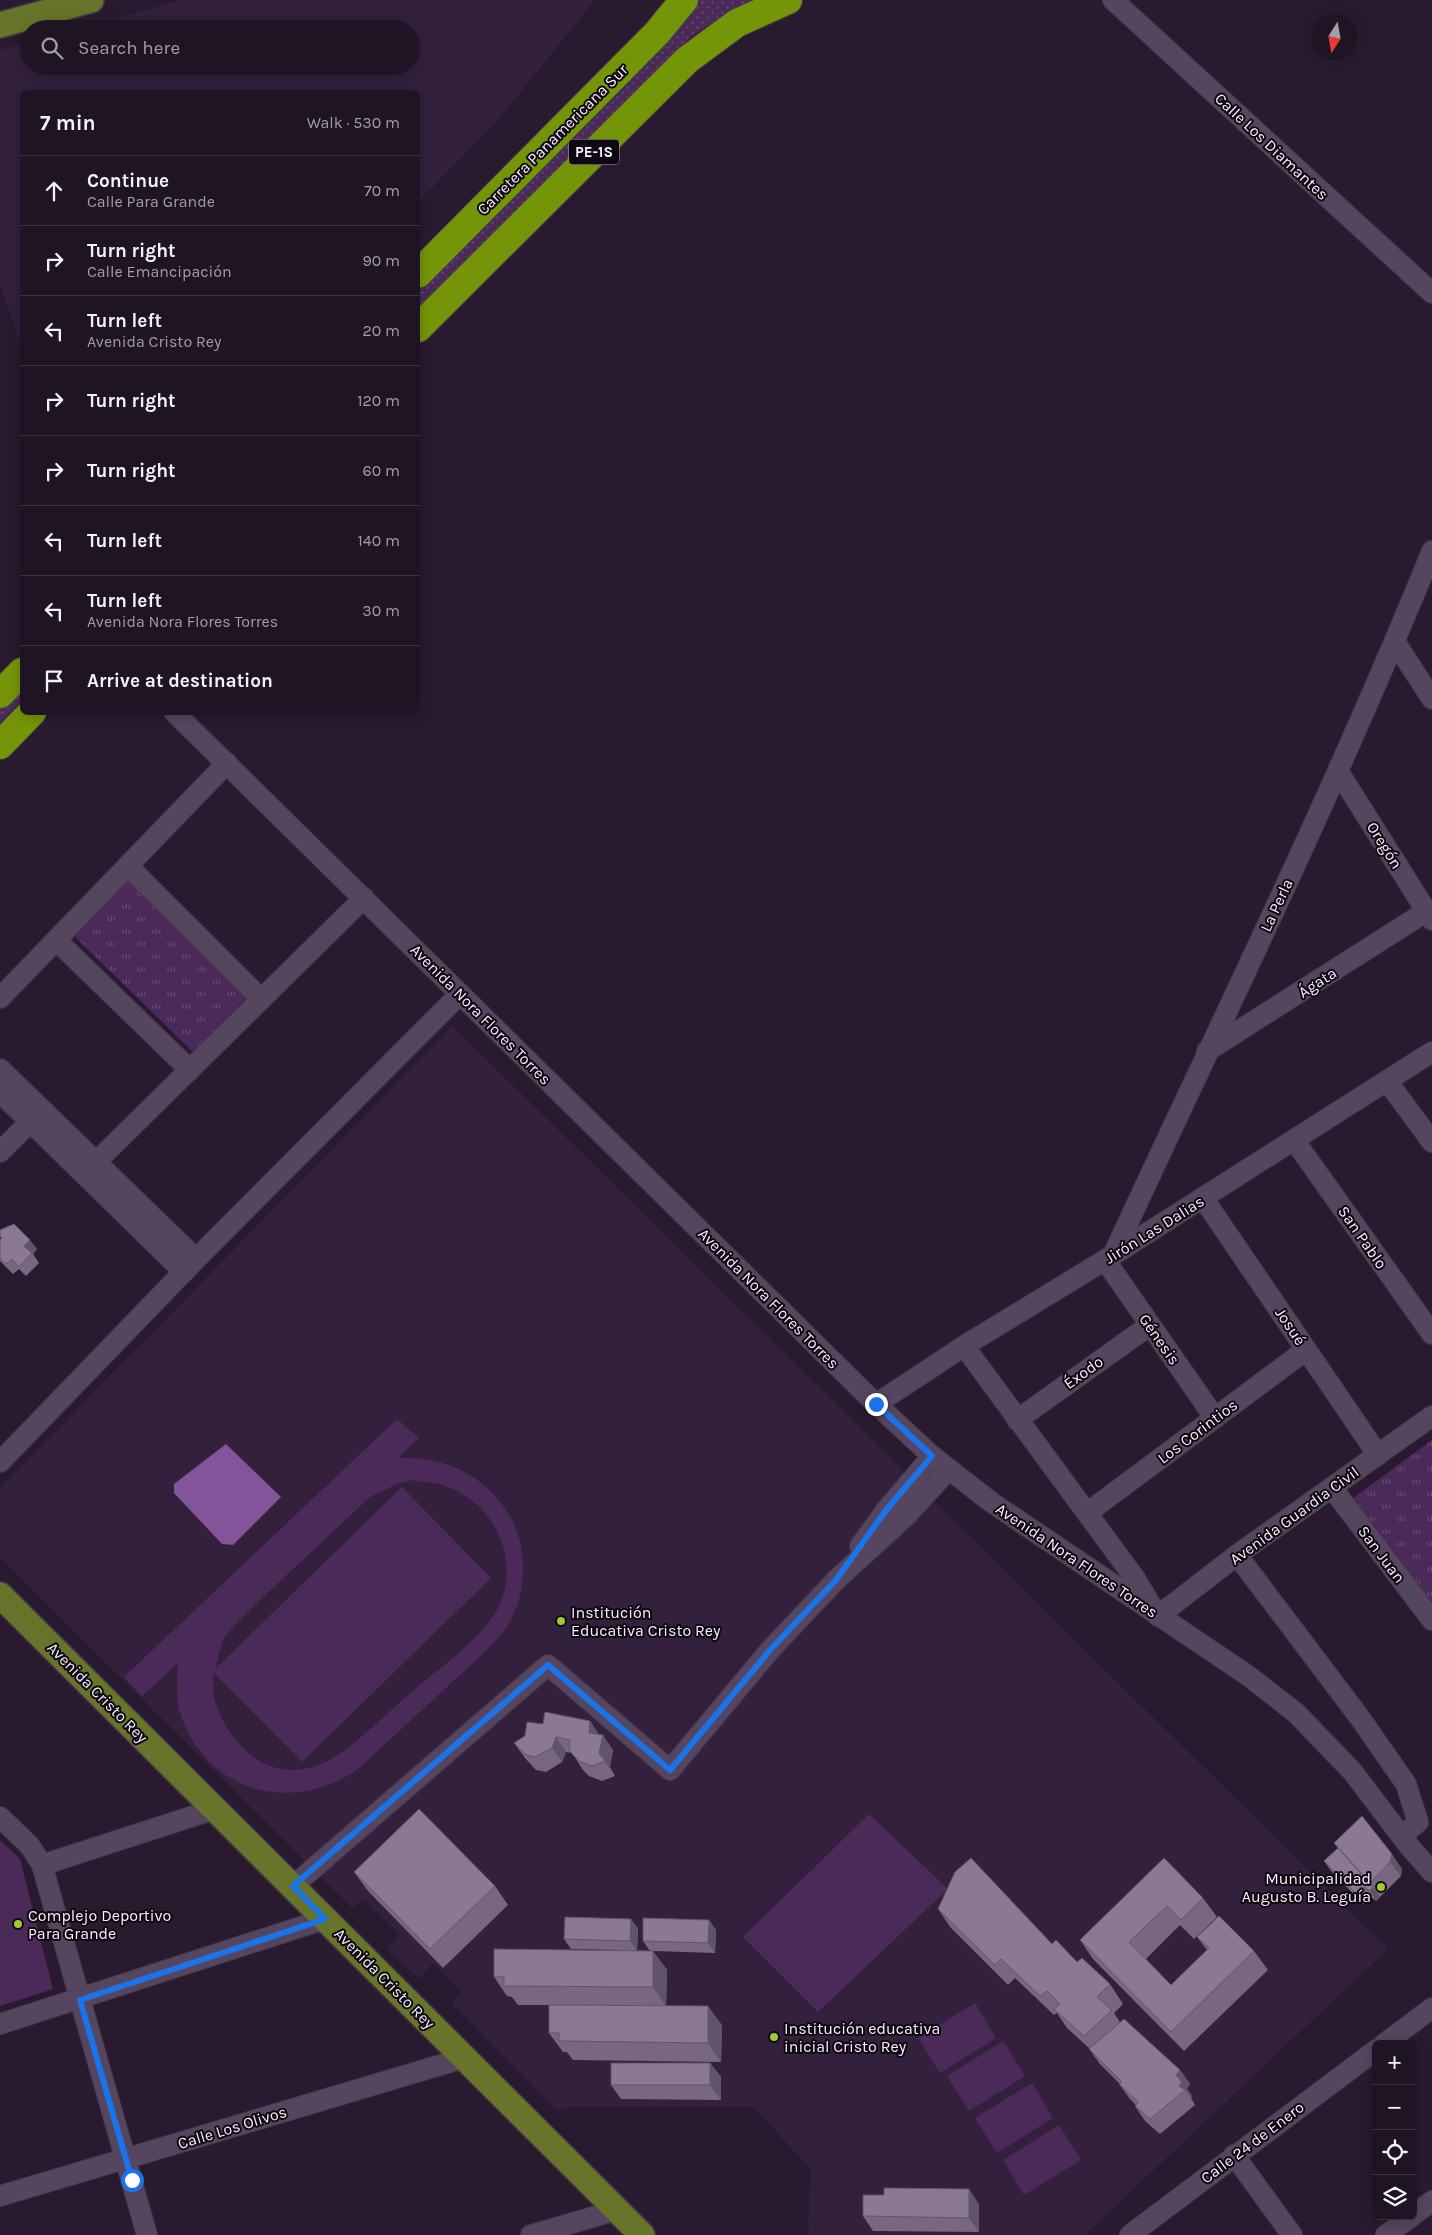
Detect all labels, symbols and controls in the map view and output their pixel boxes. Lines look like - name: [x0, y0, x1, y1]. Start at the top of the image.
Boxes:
- north arrow: [1312, 15, 1357, 60]
- search box: [20, 20, 420, 75]
- icon: search: [38, 34, 66, 62]
- text: Search here: [78, 37, 180, 59]
- street label: Carretera Panamericana Sur: [473, 60, 632, 219]
- street label: Calle Los Diamantes: [1211, 89, 1332, 204]
- text: 7 min: [40, 111, 96, 135]
- text: Walk · 530 m: [307, 113, 400, 132]
- road number: PE-1S: [569, 140, 619, 164]
- text: Continue: [87, 170, 169, 192]
- icon: ahead: [40, 177, 68, 205]
- text: 70 m: [364, 181, 400, 200]
- text: Calle Para Grande: [87, 192, 215, 211]
- text: Turn right: [87, 240, 176, 262]
- icon: right: [40, 247, 68, 275]
- text: 90 m: [362, 251, 400, 270]
- text: Calle Emancipación: [87, 262, 232, 281]
- text: Turn left: [87, 310, 162, 332]
- icon: left: [40, 317, 68, 345]
- text: 20 m: [362, 321, 400, 340]
- text: Avenida Cristo Rey: [87, 332, 221, 351]
- icon: right: [40, 387, 68, 415]
- text: Turn right: [87, 390, 176, 412]
- text: 120 m: [357, 391, 400, 410]
- icon: right: [40, 457, 68, 485]
- text: Turn right: [87, 460, 176, 482]
- text: 60 m: [363, 461, 400, 480]
- icon: left: [40, 527, 68, 555]
- text: Turn left: [87, 530, 162, 552]
- text: 140 m: [358, 531, 400, 550]
- text: Turn left: [87, 590, 162, 612]
- icon: left: [40, 597, 68, 625]
- text: 30 m: [362, 601, 400, 620]
- text: Avenida Nora Flores Torres: [87, 612, 278, 631]
- icon: arrive: [40, 667, 68, 695]
- text: Arrive at destination: [87, 670, 273, 692]
- street label: Oregón: [1363, 818, 1406, 872]
- street label: La Perla: [1256, 876, 1297, 935]
- street label: Avenida Nora Flores Torres: [406, 940, 555, 1089]
- street label: Ágata: [1295, 963, 1340, 1002]
- street label: Jirón Las Dalias: [1101, 1191, 1207, 1268]
- street label: San Pablo: [1334, 1202, 1391, 1272]
- street label: Avenida Nora Flores Torres: [694, 1224, 843, 1373]
- street label: Josué: [1271, 1304, 1310, 1349]
- street label: Génesis: [1135, 1310, 1184, 1368]
- street label: Éxodo: [1060, 1352, 1107, 1393]
- route end: [865, 1393, 888, 1416]
- street label: Los Corintios: [1154, 1395, 1241, 1468]
- street label: Avenida Guardia Civil: [1226, 1462, 1363, 1569]
- street label: Avenida Nora Flores Torres: [992, 1499, 1161, 1622]
- street label: San Juan: [1354, 1522, 1409, 1587]
- place label: Institución Educativa Cristo Rey: [571, 1603, 721, 1640]
- marker: Institución Educativa Cristo Rey: [555, 1615, 567, 1627]
- street label: Avenida Cristo Rey: [43, 1638, 152, 1747]
- place label: Municipalidad Augusto B. Leguía: [1242, 1869, 1371, 1906]
- marker: Municipalidad Augusto B. Leguía: [1375, 1881, 1387, 1893]
- place label: Complejo Deportivo Para Grande: [28, 1906, 171, 1943]
- marker: Complejo Deportivo Para Grande: [12, 1918, 24, 1930]
- street label: Avenida Cristo Rey: [330, 1924, 439, 2033]
- place label: Institución educativa inicial Cristo Rey: [784, 2019, 940, 2056]
- marker: Institución educativa inicial Cristo Rey: [768, 2031, 780, 2043]
- map controls: [1372, 2040, 1417, 2220]
- button: +: [1372, 2040, 1417, 2085]
- button: −: [1372, 2085, 1417, 2130]
- street label: Calle 24 de Enero: [1197, 2097, 1308, 2187]
- street label: Calle Los Olivos: [175, 2102, 289, 2153]
- button: locate: [1372, 2130, 1417, 2175]
- route start: [121, 2169, 144, 2192]
- button: layers: [1372, 2175, 1417, 2220]

